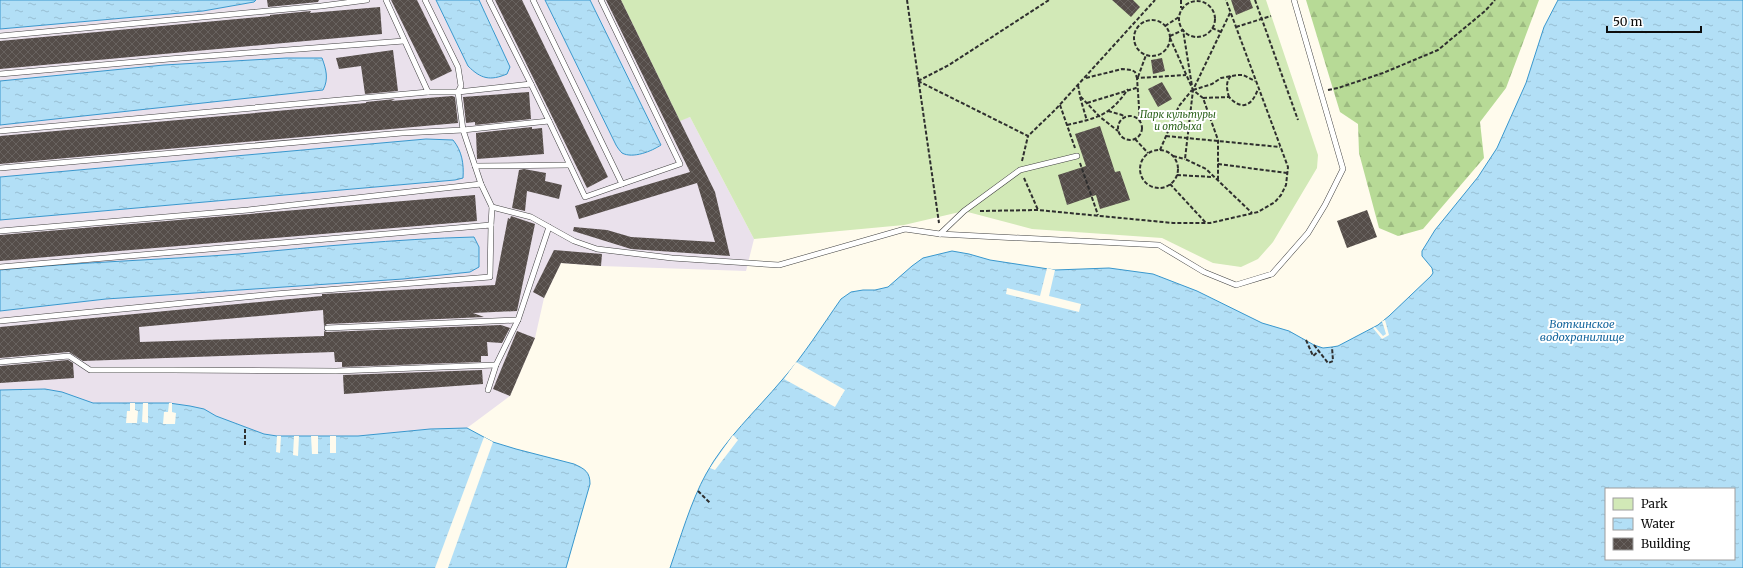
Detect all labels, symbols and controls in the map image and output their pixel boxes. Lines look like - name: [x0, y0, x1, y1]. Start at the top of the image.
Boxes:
- scale bar: [1607, 8, 1701, 34]
- text: 50 m: [1613, 14, 1642, 29]
- park label: Парк культуры и отдыха: [1140, 108, 1216, 133]
- water label: Воткинское водохранилище: [1540, 317, 1625, 344]
- legend: [1605, 488, 1735, 560]
- text: Park: [1641, 496, 1668, 511]
- text: Water: [1640, 516, 1676, 531]
- text: Building: [1641, 536, 1691, 551]

